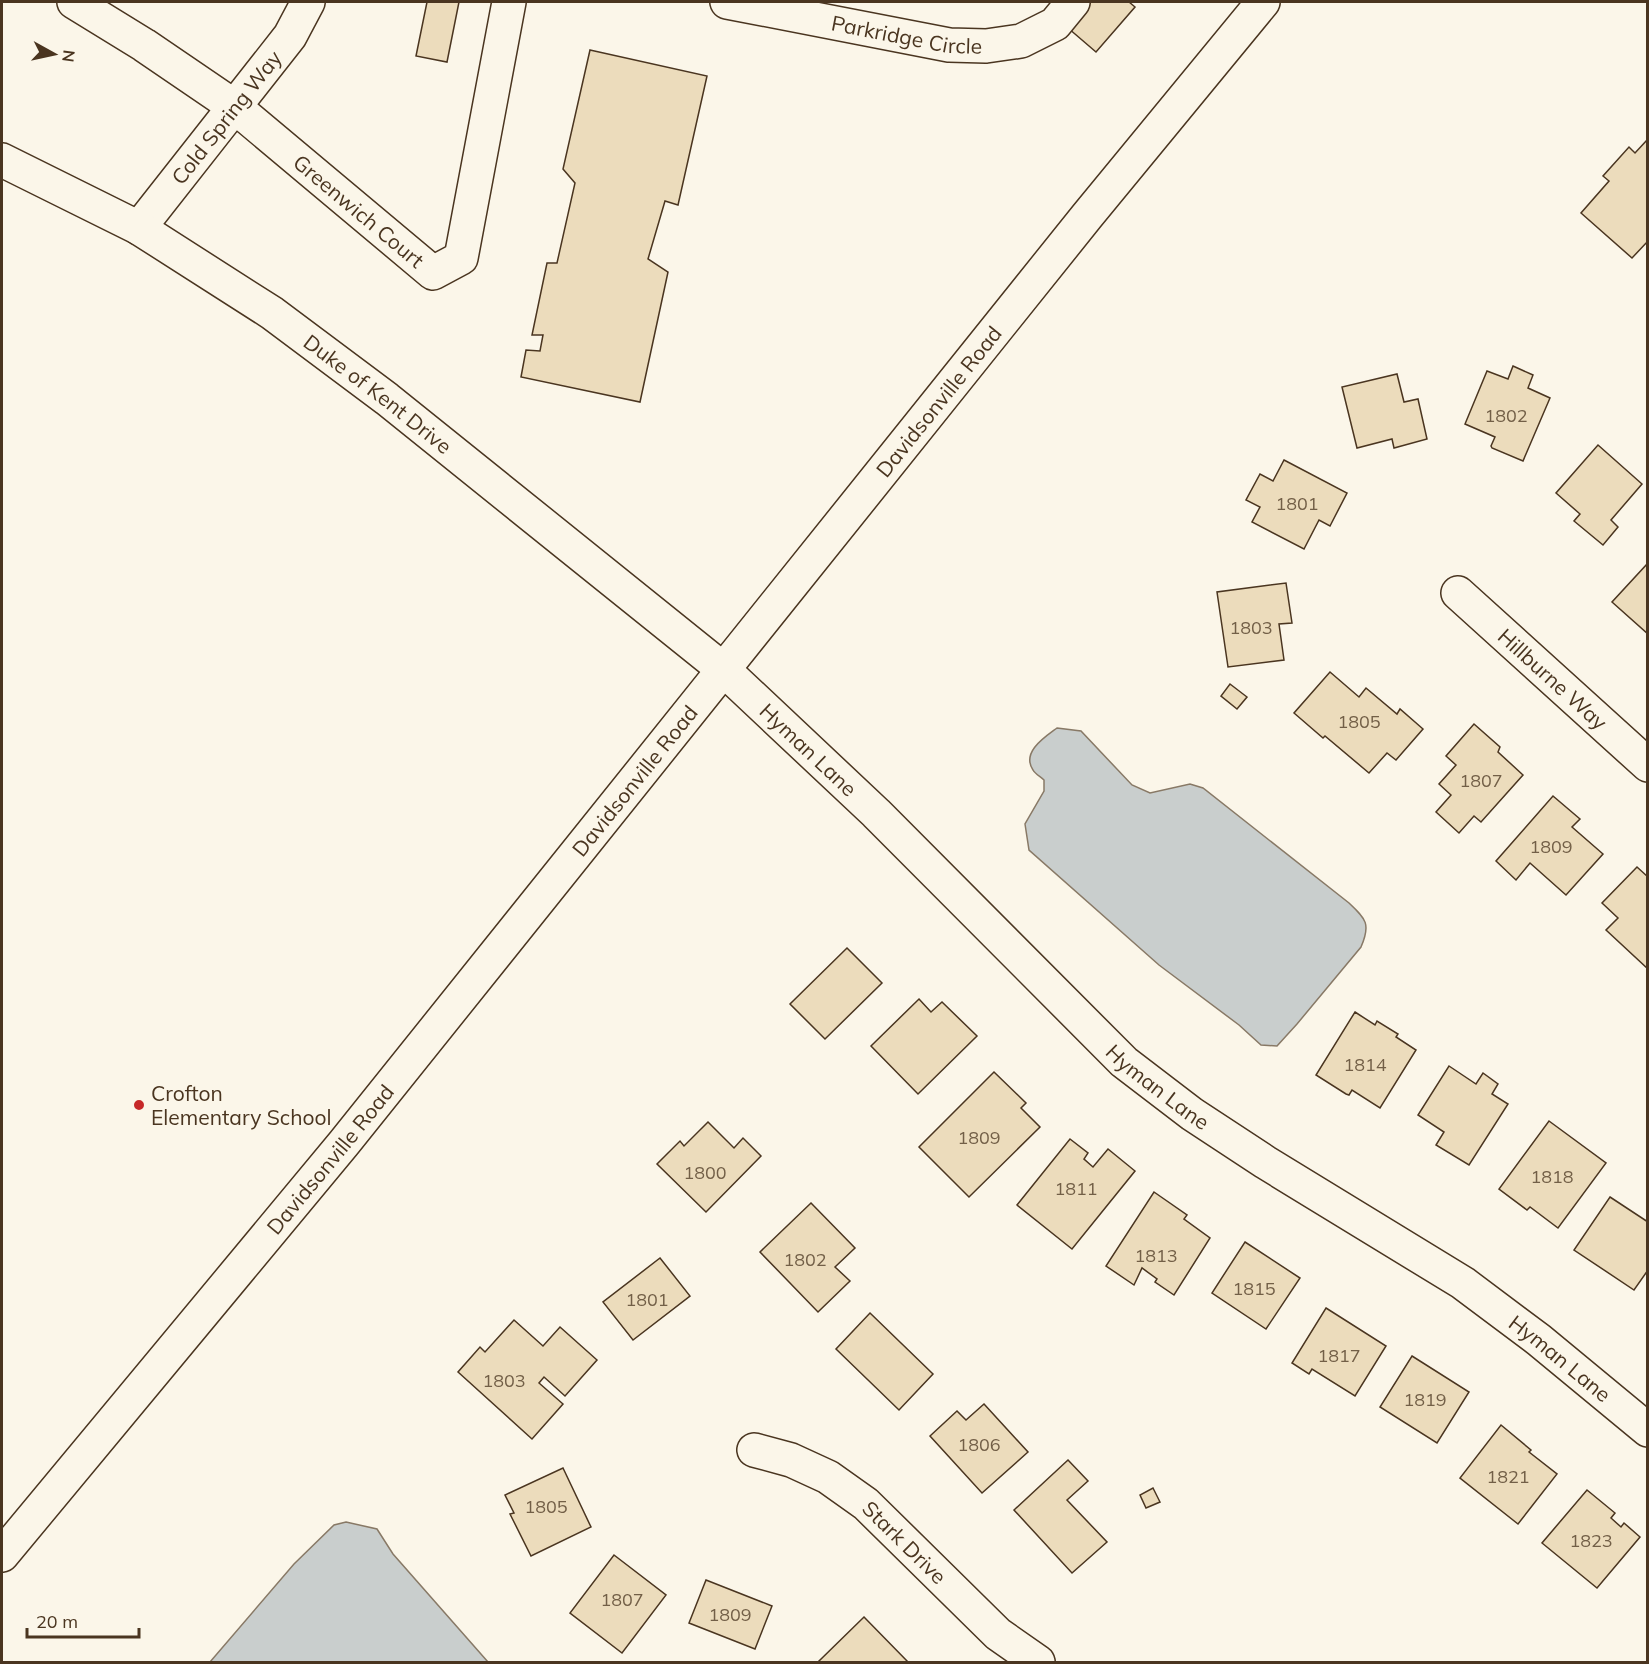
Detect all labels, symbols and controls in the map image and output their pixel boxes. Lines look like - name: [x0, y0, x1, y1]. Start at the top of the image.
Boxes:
- street label: Parkridge Circle: [829, 10, 983, 59]
- north arrow: [24, 24, 84, 84]
- street label: Cold Spring Way: [165, 45, 287, 189]
- text: N: [58, 49, 80, 63]
- street label: Greenwich Court: [288, 149, 430, 273]
- street label: Davidsonville Road: [870, 321, 1007, 482]
- street label: Duke of Kent Drive: [299, 328, 457, 459]
- house number: 1802: [1484, 404, 1528, 427]
- house number: 1801: [1275, 492, 1319, 515]
- house number: 1803: [1229, 616, 1273, 639]
- street label: Hillburne Way: [1493, 623, 1613, 735]
- street label: Hyman Lane: [754, 698, 863, 801]
- street label: Davidsonville Road: [566, 700, 703, 861]
- house number: 1805: [1337, 710, 1381, 733]
- house number: 1807: [1459, 769, 1503, 792]
- house number: 1809: [1529, 835, 1573, 858]
- street label: Hyman Lane: [1101, 1039, 1214, 1135]
- house number: 1814: [1343, 1053, 1387, 1076]
- street label: Davidsonville Road: [261, 1079, 399, 1239]
- place label: Crofton Elementary School: [151, 1080, 332, 1130]
- marker: Crofton Elementary School: [132, 1098, 146, 1112]
- house number: 1809: [957, 1126, 1001, 1149]
- house number: 1800: [683, 1161, 727, 1184]
- house number: 1818: [1530, 1165, 1574, 1188]
- house number: 1811: [1054, 1177, 1098, 1200]
- house number: 1813: [1134, 1244, 1178, 1267]
- house number: 1802: [783, 1248, 827, 1271]
- house number: 1815: [1232, 1277, 1276, 1300]
- house number: 1801: [625, 1288, 669, 1311]
- street label: Hyman Lane: [1504, 1309, 1617, 1407]
- house number: 1817: [1317, 1344, 1361, 1367]
- house number: 1803: [482, 1369, 526, 1392]
- house number: 1819: [1403, 1388, 1447, 1411]
- house number: 1806: [957, 1433, 1001, 1456]
- house number: 1821: [1486, 1465, 1530, 1488]
- house number: 1805: [524, 1495, 568, 1518]
- street label: Stark Drive: [857, 1495, 952, 1589]
- house number: 1823: [1569, 1529, 1613, 1552]
- house number: 1807: [600, 1588, 644, 1611]
- scale bar: [27, 1601, 140, 1639]
- house number: 1809: [708, 1603, 752, 1626]
- text: 20 m: [36, 1610, 78, 1633]

